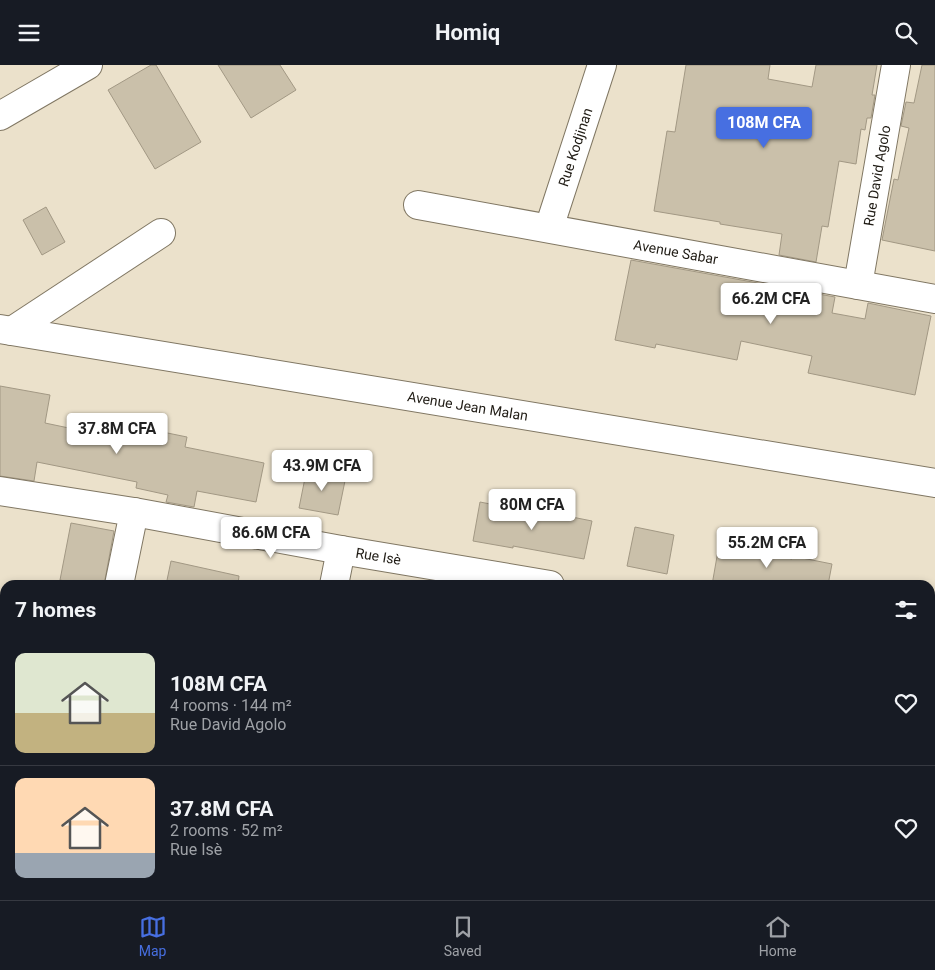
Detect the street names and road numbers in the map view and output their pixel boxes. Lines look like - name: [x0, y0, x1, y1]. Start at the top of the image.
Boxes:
- street label: Rue Kodjinan: [555, 106, 596, 188]
- street label: Rue David Agolo: [860, 124, 893, 227]
- street label: Avenue Sabar: [632, 236, 720, 267]
- street label: Avenue Jean Malan: [406, 388, 529, 424]
- street label: Rue Isè: [354, 545, 402, 568]

